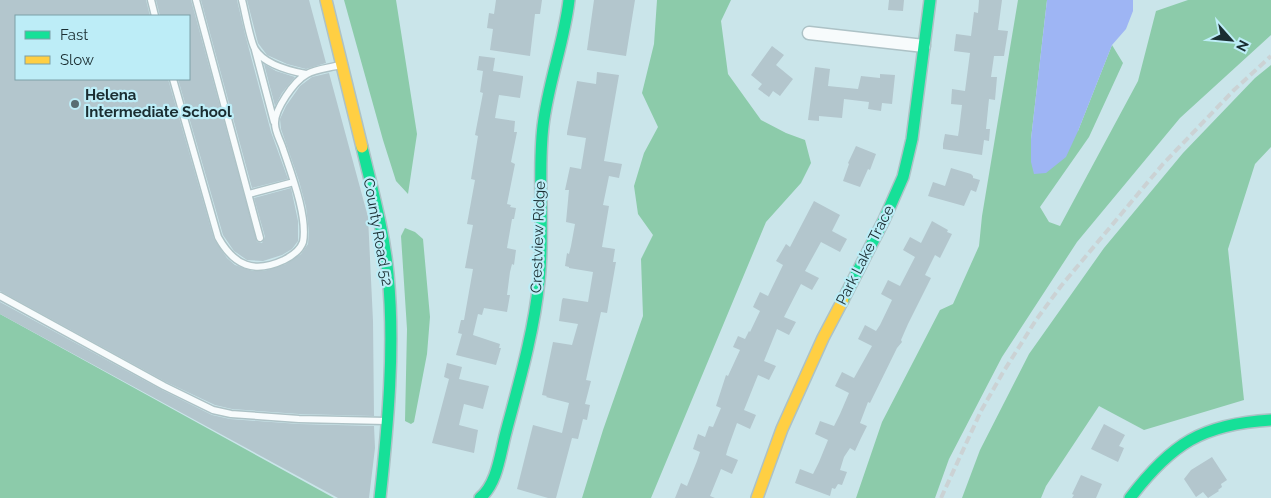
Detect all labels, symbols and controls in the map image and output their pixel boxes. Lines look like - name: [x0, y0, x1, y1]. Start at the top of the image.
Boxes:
- legend: [15, 15, 190, 80]
- north arrow: [1206, 15, 1256, 65]
- text: Fast: [60, 26, 88, 44]
- text: N: [1233, 38, 1252, 54]
- text: Slow: [60, 51, 94, 69]
- place label: Helena Intermediate School: [85, 86, 232, 121]
- marker: Helena Intermediate School: [69, 98, 81, 110]
- street label: County Road 52: [360, 177, 396, 287]
- street label: Crestview Ridge: [527, 180, 549, 293]
- street label: Park Lake Trace: [832, 202, 898, 308]

